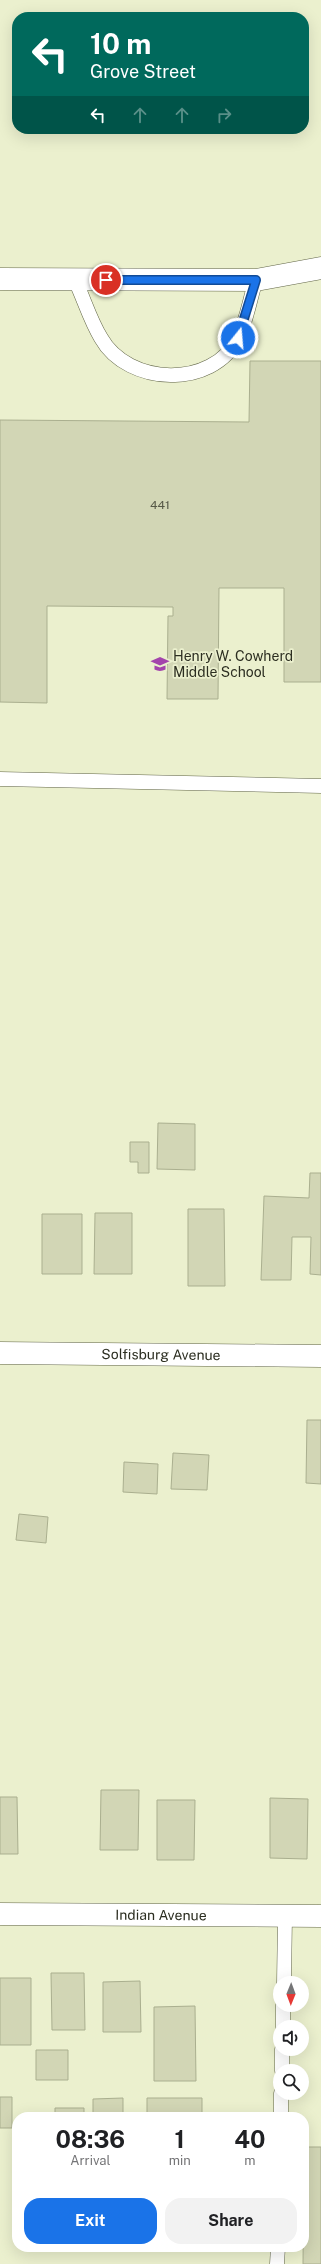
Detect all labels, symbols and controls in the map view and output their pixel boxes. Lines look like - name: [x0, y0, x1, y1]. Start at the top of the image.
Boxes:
- text: 10 m: [90, 27, 151, 60]
- icon: left: [24, 28, 76, 80]
- text: Grove Street: [90, 61, 196, 82]
- icon: left: [87, 104, 109, 126]
- icon: ahead: [129, 104, 151, 126]
- icon: ahead: [171, 104, 193, 126]
- icon: right: [213, 104, 235, 126]
- pin: [89, 263, 123, 297]
- icon: arrive: [95, 269, 117, 291]
- position arrow: [217, 317, 259, 359]
- house number: 441: [150, 498, 170, 512]
- place label: Henry W. Cowherd Middle School: [173, 648, 293, 680]
- school or university icon: Henry W. Cowherd Middle School: [150, 654, 170, 674]
- street label: Solfisburg Avenue: [101, 1346, 221, 1363]
- street label: Indian Avenue: [115, 1907, 207, 1923]
- north arrow: [273, 1976, 309, 2012]
- map controls: [273, 1976, 309, 2100]
- button: sound: [273, 2020, 309, 2056]
- button: search: [273, 2064, 309, 2100]
- text: 08:36: [56, 2125, 125, 2153]
- text: 1: [175, 2125, 185, 2153]
- text: 40: [234, 2125, 265, 2153]
- text: Arrival: [70, 2153, 110, 2168]
- text: min: [169, 2153, 191, 2168]
- text: m: [244, 2153, 256, 2168]
- button: Exit: [24, 2198, 157, 2244]
- button: Share: [165, 2198, 297, 2244]

